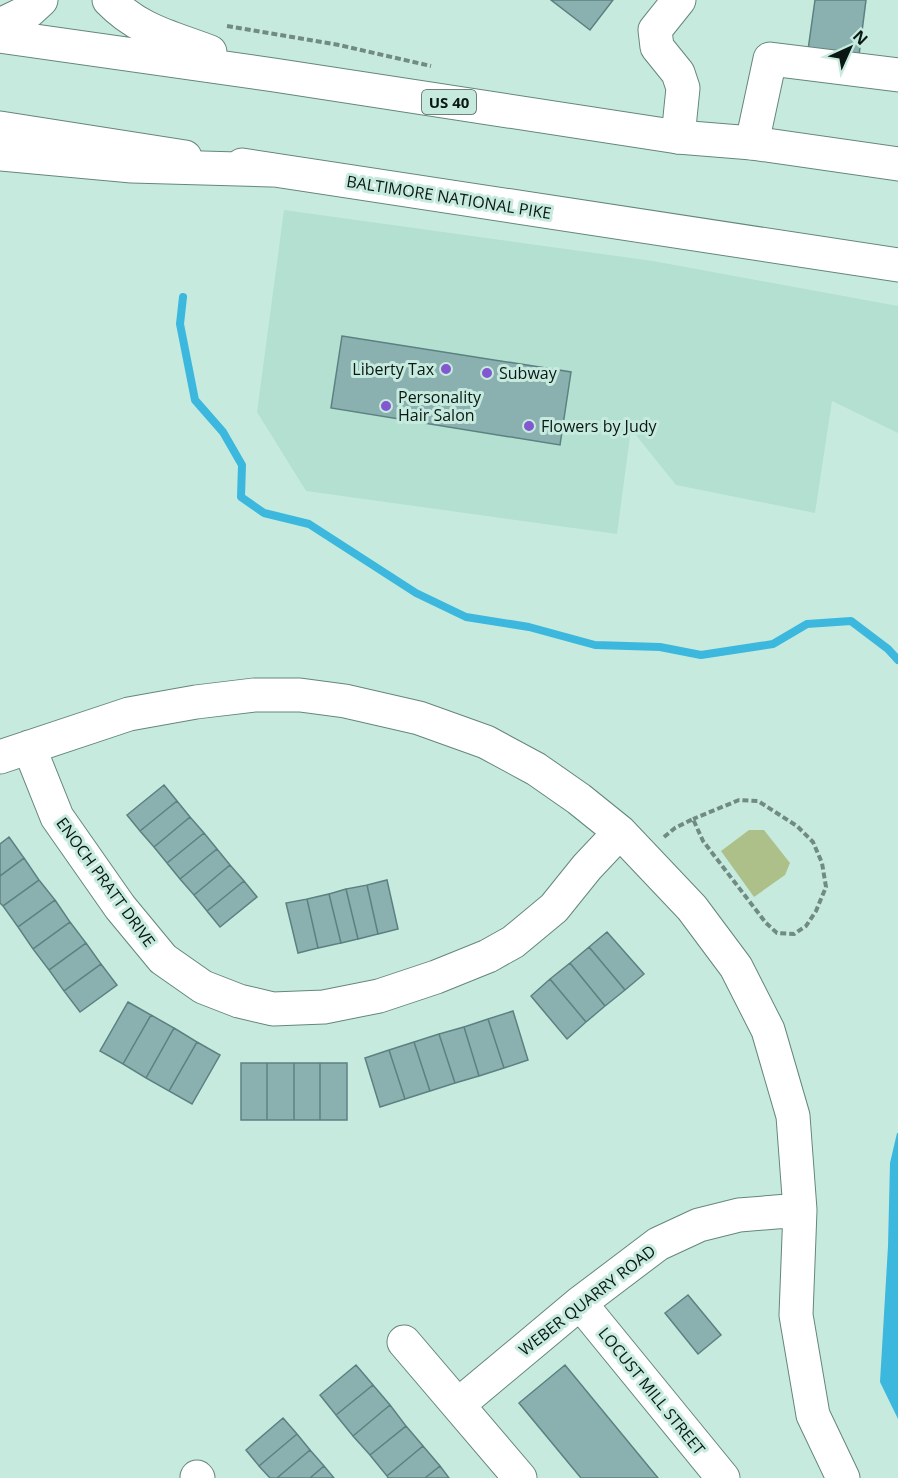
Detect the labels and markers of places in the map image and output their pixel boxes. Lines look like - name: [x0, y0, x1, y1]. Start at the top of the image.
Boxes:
- place label: Liberty Tax: [352, 358, 435, 380]
- marker: Liberty Tax: [439, 362, 453, 376]
- place label: Subway: [499, 362, 558, 384]
- marker: Subway: [480, 366, 494, 380]
- place label: Personality Hair Salon: [398, 386, 482, 426]
- marker: Personality Hair Salon: [379, 399, 393, 413]
- place label: Flowers by Judy: [541, 415, 657, 437]
- marker: Flowers by Judy: [522, 419, 536, 433]

